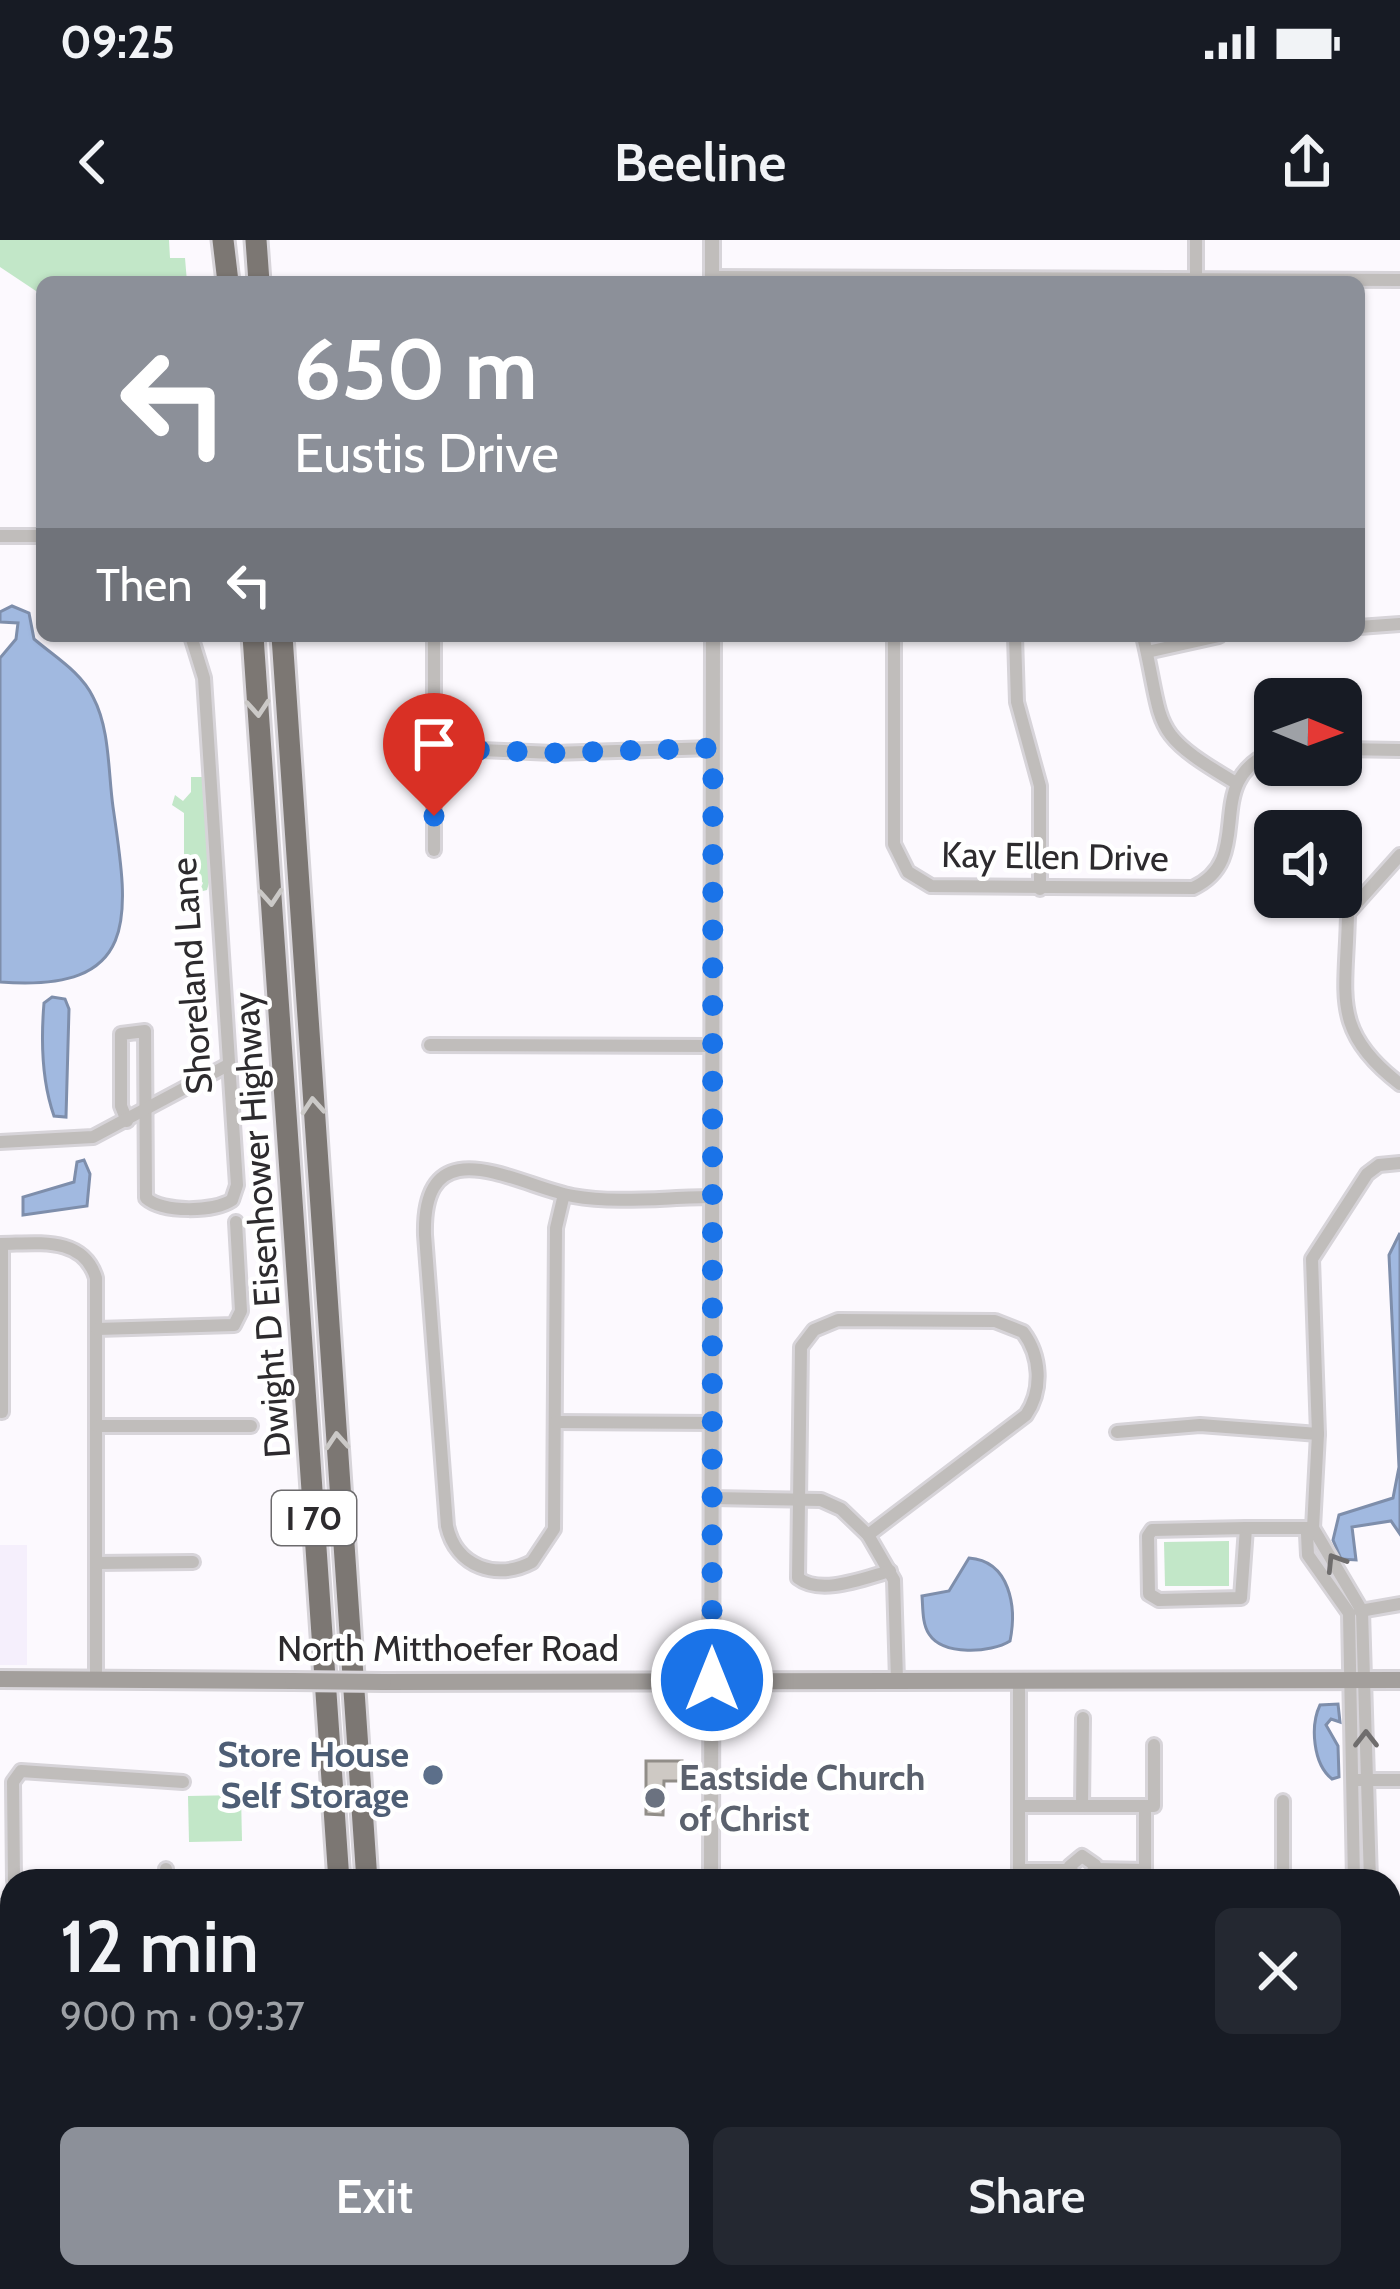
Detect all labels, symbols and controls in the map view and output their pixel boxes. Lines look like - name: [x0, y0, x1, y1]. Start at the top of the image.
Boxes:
- text: 09:25: [60, 15, 175, 69]
- icon: back: [60, 129, 126, 195]
- text: Beeline: [614, 129, 786, 195]
- icon: share: [1274, 129, 1340, 195]
- text: 650 m: [294, 318, 538, 420]
- icon: left: [96, 324, 252, 480]
- text: Eustis Drive: [294, 420, 559, 486]
- icon: left: [216, 552, 282, 618]
- text: Then: [96, 558, 192, 612]
- north arrow: [1254, 678, 1362, 786]
- map controls: [1254, 678, 1362, 918]
- pin: [383, 693, 485, 816]
- one-way arrow: [245, 699, 271, 718]
- icon: arrive: [401, 711, 467, 777]
- button: sound: [1254, 810, 1362, 918]
- street label: Kay Ellen Drive: [941, 832, 1169, 880]
- street label: Shoreland Lane: [161, 856, 221, 1096]
- one-way arrow: [258, 888, 284, 907]
- street label: Dwight D Eisenhower Highway: [223, 991, 299, 1459]
- one-way arrow: [301, 1097, 327, 1116]
- one-way arrow: [324, 1431, 350, 1450]
- road number: I 70: [272, 1491, 356, 1545]
- one-way arrow: [1327, 1554, 1349, 1576]
- position arrow: [649, 1617, 775, 1743]
- street label: North Mitthoefer Road: [277, 1626, 619, 1670]
- one-way arrow: [1353, 1729, 1379, 1747]
- place label: Store House Self Storage: [218, 1732, 409, 1817]
- place label: Eastside Church of Christ: [679, 1755, 925, 1840]
- marker: Store House Self Storage: [420, 1762, 446, 1788]
- marker: Eastside Church of Christ: [642, 1785, 668, 1811]
- text: 12 min: [60, 1903, 259, 1990]
- button: close: [1215, 1908, 1341, 2034]
- text: 900 m · 09:37: [60, 1992, 305, 2040]
- button: Exit: [60, 2127, 689, 2265]
- button: Share: [713, 2127, 1341, 2265]

